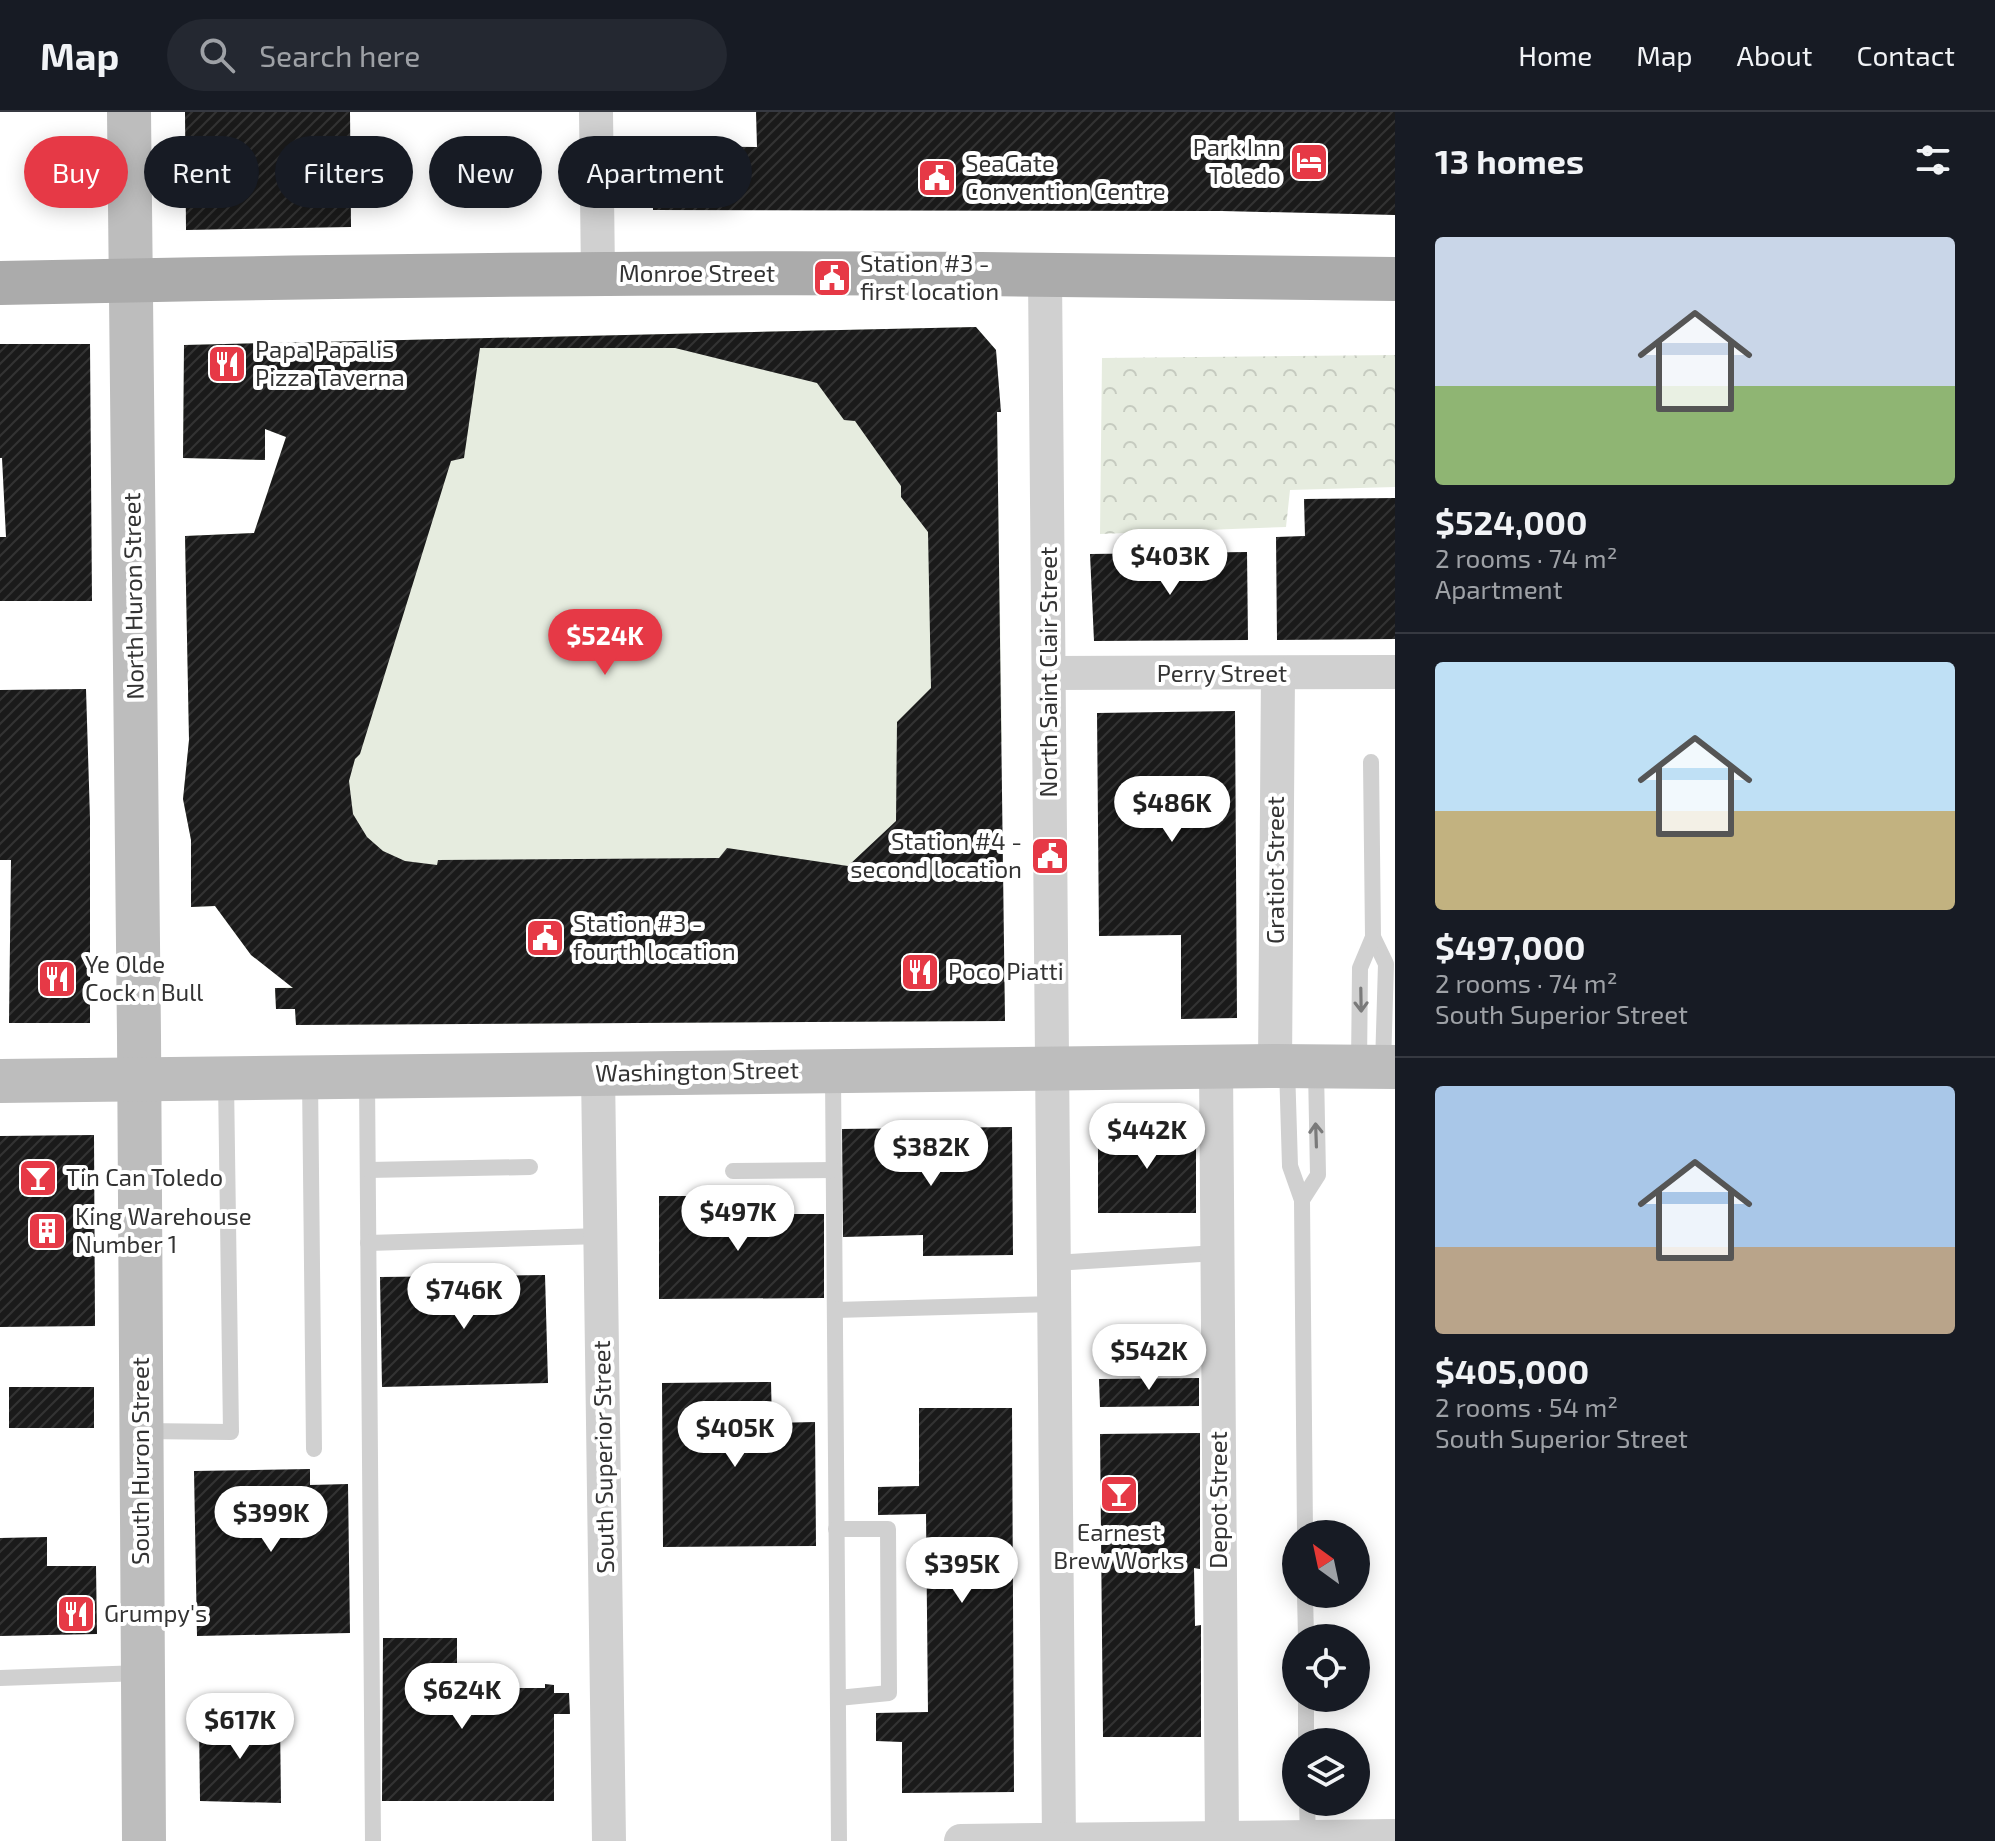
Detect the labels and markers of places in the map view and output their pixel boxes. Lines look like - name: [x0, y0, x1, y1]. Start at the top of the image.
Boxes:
- place label: Park Inn Toledo: [1193, 132, 1281, 189]
- hotel icon: Park Inn Toledo: [1288, 141, 1330, 183]
- place label: SeaGate Convention Centre: [965, 148, 1166, 205]
- public building icon: SeaGate Convention Centre: [916, 157, 958, 199]
- place label: Station #3 - first location: [860, 248, 999, 305]
- public building icon: Station #3 - first location: [811, 257, 853, 299]
- place label: Papa Papalis Pizza Taverna: [255, 334, 405, 391]
- restaurant icon: Papa Papalis Pizza Taverna: [206, 343, 248, 385]
- pin: $403K: [1114, 529, 1226, 597]
- pin: $524K: [549, 609, 661, 677]
- pin: $486K: [1116, 776, 1228, 844]
- place label: Station #4 - second location: [850, 826, 1022, 883]
- public building icon: Station #4 - second location: [1029, 835, 1071, 877]
- place label: Station #3 - fourth location: [573, 908, 736, 965]
- public building icon: Station #3 - fourth location: [524, 917, 566, 959]
- place label: Ye Olde Cock n Bull: [85, 949, 204, 1006]
- restaurant icon: Poco Piatti: [899, 951, 941, 993]
- place label: Poco Piatti: [948, 956, 1064, 985]
- restaurant icon: Ye Olde Cock n Bull: [36, 958, 78, 1000]
- pin: $442K: [1091, 1103, 1203, 1171]
- pin: $382K: [875, 1120, 987, 1188]
- bar icon: Tin Can Toledo: [17, 1157, 59, 1199]
- place label: Tin Can Toledo: [66, 1162, 223, 1191]
- pin: $497K: [682, 1185, 794, 1253]
- place label: King Warehouse Number 1: [75, 1201, 252, 1258]
- building icon: King Warehouse Number 1: [26, 1210, 68, 1252]
- pin: $746K: [408, 1263, 520, 1331]
- pin: $542K: [1093, 1324, 1205, 1392]
- pin: $405K: [679, 1401, 791, 1469]
- bar icon: Earnest Brew Works: [1098, 1473, 1140, 1515]
- pin: $399K: [215, 1486, 327, 1554]
- place label: Earnest Brew Works: [1053, 1517, 1185, 1574]
- pin: $395K: [906, 1537, 1018, 1605]
- restaurant icon: Grumpy's: [55, 1593, 97, 1635]
- place label: Grumpy's: [104, 1598, 207, 1627]
- pin: $624K: [406, 1663, 518, 1731]
- pin: $617K: [184, 1693, 296, 1761]

